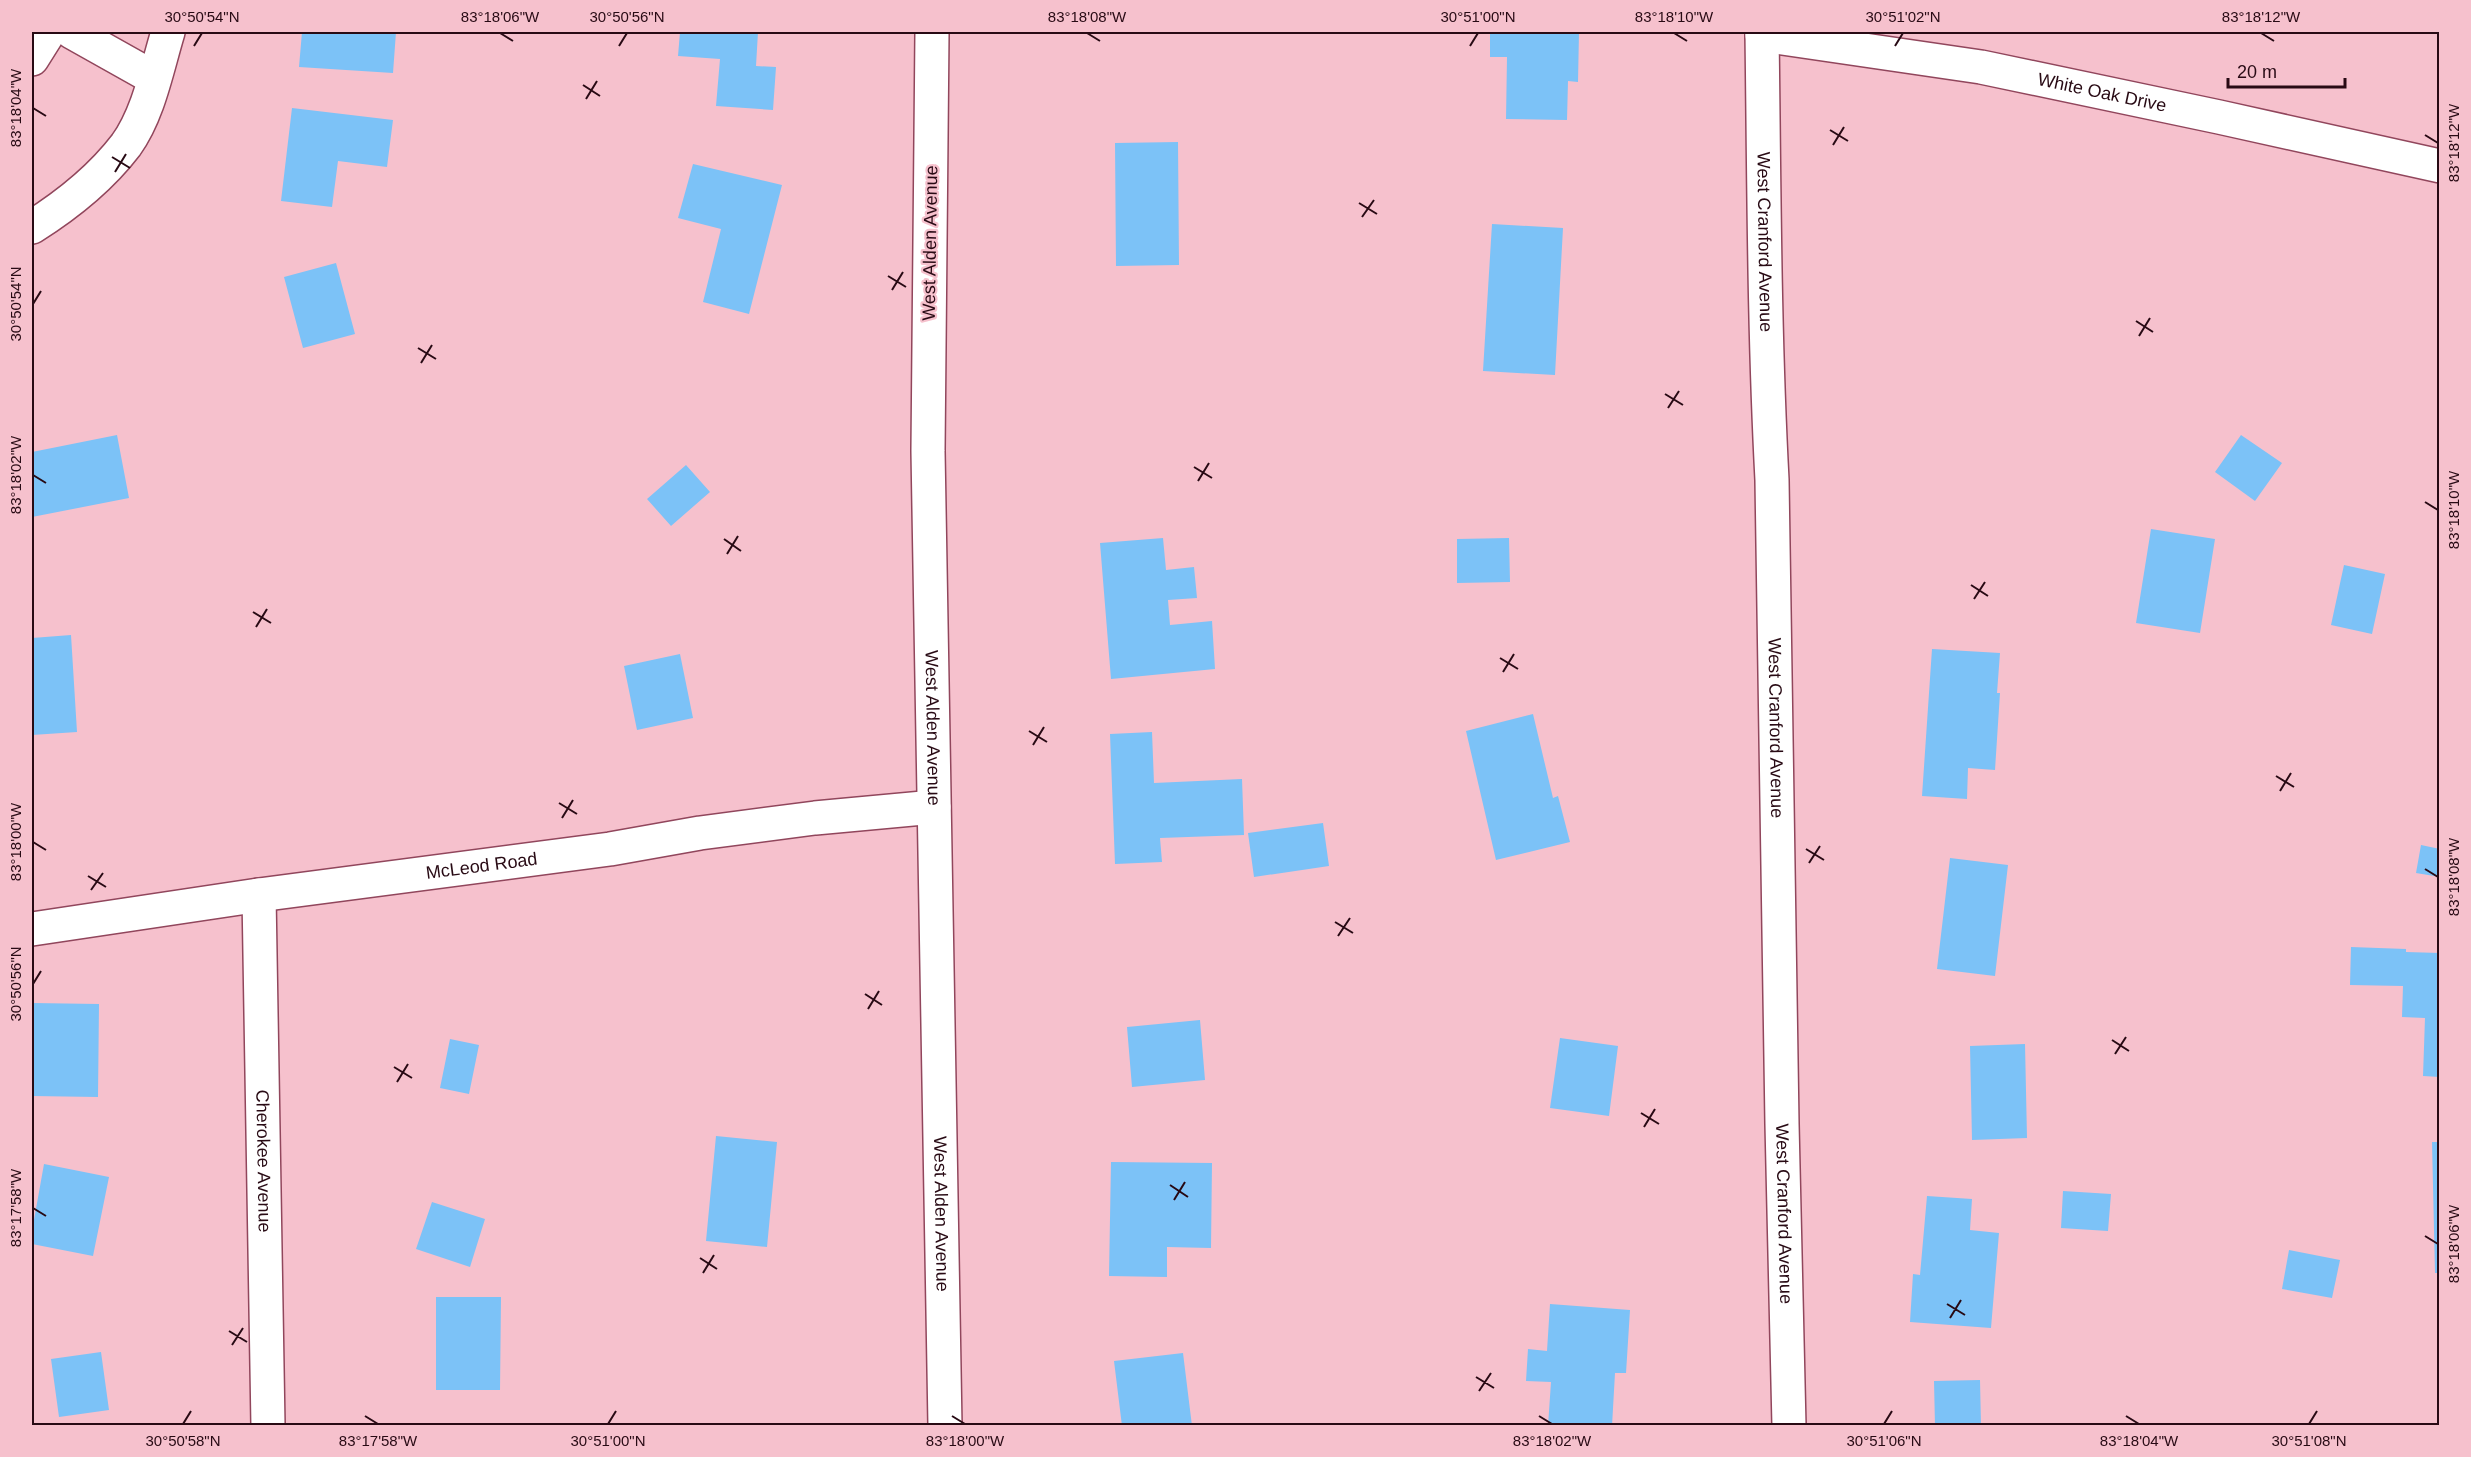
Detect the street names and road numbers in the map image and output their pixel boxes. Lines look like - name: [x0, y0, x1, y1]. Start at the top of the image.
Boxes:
- street label: White Oak Drive: [2036, 69, 2168, 116]
- street label: West Cranford Avenue: [1753, 152, 1776, 332]
- street label: West Alden Avenue: [919, 165, 941, 321]
- street label: West Cranford Avenue: [1764, 637, 1787, 818]
- street label: West Alden Avenue: [921, 650, 944, 806]
- street label: McLeod Road: [425, 849, 538, 883]
- street label: Cherokee Avenue: [252, 1089, 275, 1233]
- street label: West Cranford Avenue: [1772, 1123, 1796, 1304]
- street label: West Alden Avenue: [930, 1136, 953, 1292]

